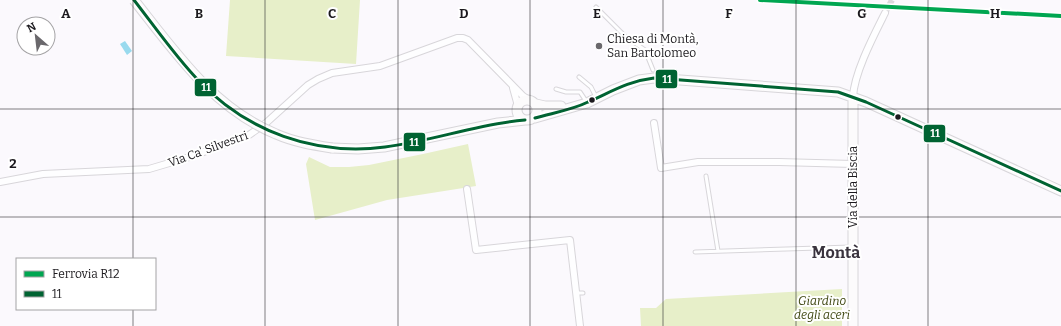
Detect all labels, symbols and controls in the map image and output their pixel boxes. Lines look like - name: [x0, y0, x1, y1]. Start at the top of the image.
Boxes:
- text: A: [61, 6, 71, 21]
- text: B: [195, 6, 203, 21]
- text: C: [328, 6, 336, 21]
- text: D: [459, 6, 469, 21]
- text: E: [593, 6, 601, 21]
- text: F: [725, 6, 733, 21]
- text: G: [857, 6, 867, 21]
- text: H: [990, 6, 1000, 21]
- north arrow: [16, 16, 56, 56]
- text: N: [25, 20, 39, 35]
- place label: Chiesa di Montà, San Bartolomeo: [607, 32, 699, 60]
- marker: Chiesa di Montà, San Bartolomeo: [594, 41, 604, 51]
- line badge: 11: [655, 69, 678, 89]
- text: 11: [662, 73, 672, 86]
- line badge: 11: [194, 78, 217, 97]
- text: 11: [201, 81, 211, 94]
- unlabelled marker: [587, 95, 597, 105]
- unlabelled marker: [893, 112, 903, 122]
- line badge: 11: [923, 124, 946, 143]
- text: 11: [930, 127, 940, 140]
- street label: Via Ca' Silvestri: [166, 128, 250, 170]
- line badge: 11: [403, 132, 426, 152]
- text: 11: [409, 136, 419, 149]
- street label: Via della Biscia: [846, 145, 860, 228]
- text: 2: [9, 156, 17, 171]
- district label: Montà: [812, 243, 860, 262]
- legend: [16, 258, 156, 310]
- text: Ferrovia R12: [52, 267, 120, 281]
- text: 11: [52, 287, 62, 301]
- park label: Giardino degli aceri: [794, 294, 850, 322]

